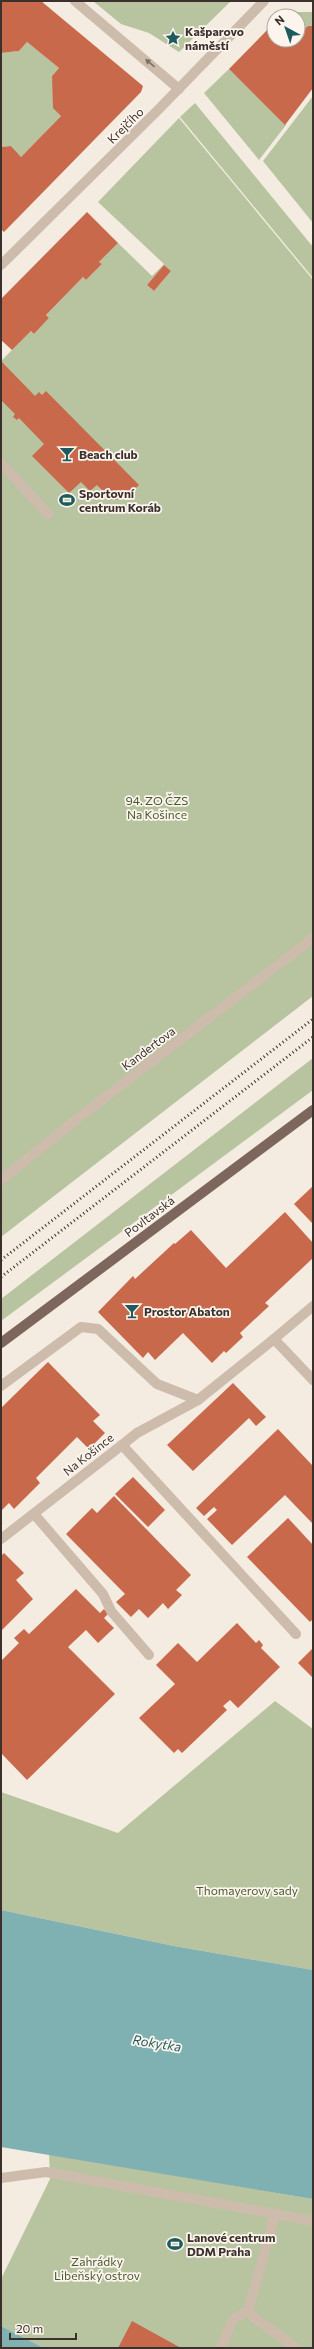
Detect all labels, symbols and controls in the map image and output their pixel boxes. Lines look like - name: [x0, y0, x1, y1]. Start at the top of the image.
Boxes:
- north arrow: [266, 8, 306, 48]
- text: N: [272, 12, 287, 28]
- place label: Kašparovo náměstí: [185, 24, 244, 52]
- place icon: Kašparovo náměstí: [164, 29, 182, 47]
- one-way arrow: [144, 59, 155, 68]
- street label: Krejčího: [104, 104, 146, 146]
- bar icon: Beach club: [58, 445, 76, 463]
- place label: Beach club: [79, 447, 138, 461]
- place label: Sportovní centrum Koráb: [79, 486, 161, 514]
- sports icon: Sportovní centrum Koráb: [58, 491, 76, 509]
- park label: 94. ZO ČZS Na Košince: [126, 793, 188, 821]
- street label: Kandertova: [118, 1023, 178, 1073]
- street label: Povltavská: [121, 1193, 177, 1239]
- bar icon: Prostor Abaton: [123, 1302, 141, 1320]
- place label: Prostor Abaton: [144, 1304, 230, 1318]
- street label: Na Košince: [60, 1430, 116, 1478]
- park label: Thomayerovy sady: [196, 1883, 298, 1897]
- water label: Rokytka: [132, 2031, 183, 2055]
- place label: Lanové centrum DDM Praha: [187, 2230, 275, 2258]
- sports icon: Lanové centrum DDM Praha: [166, 2235, 184, 2253]
- park label: Zahrádky Libeňský ostrov: [54, 2254, 140, 2282]
- scale bar: [10, 2315, 76, 2341]
- text: 20 m: [16, 2321, 43, 2335]

